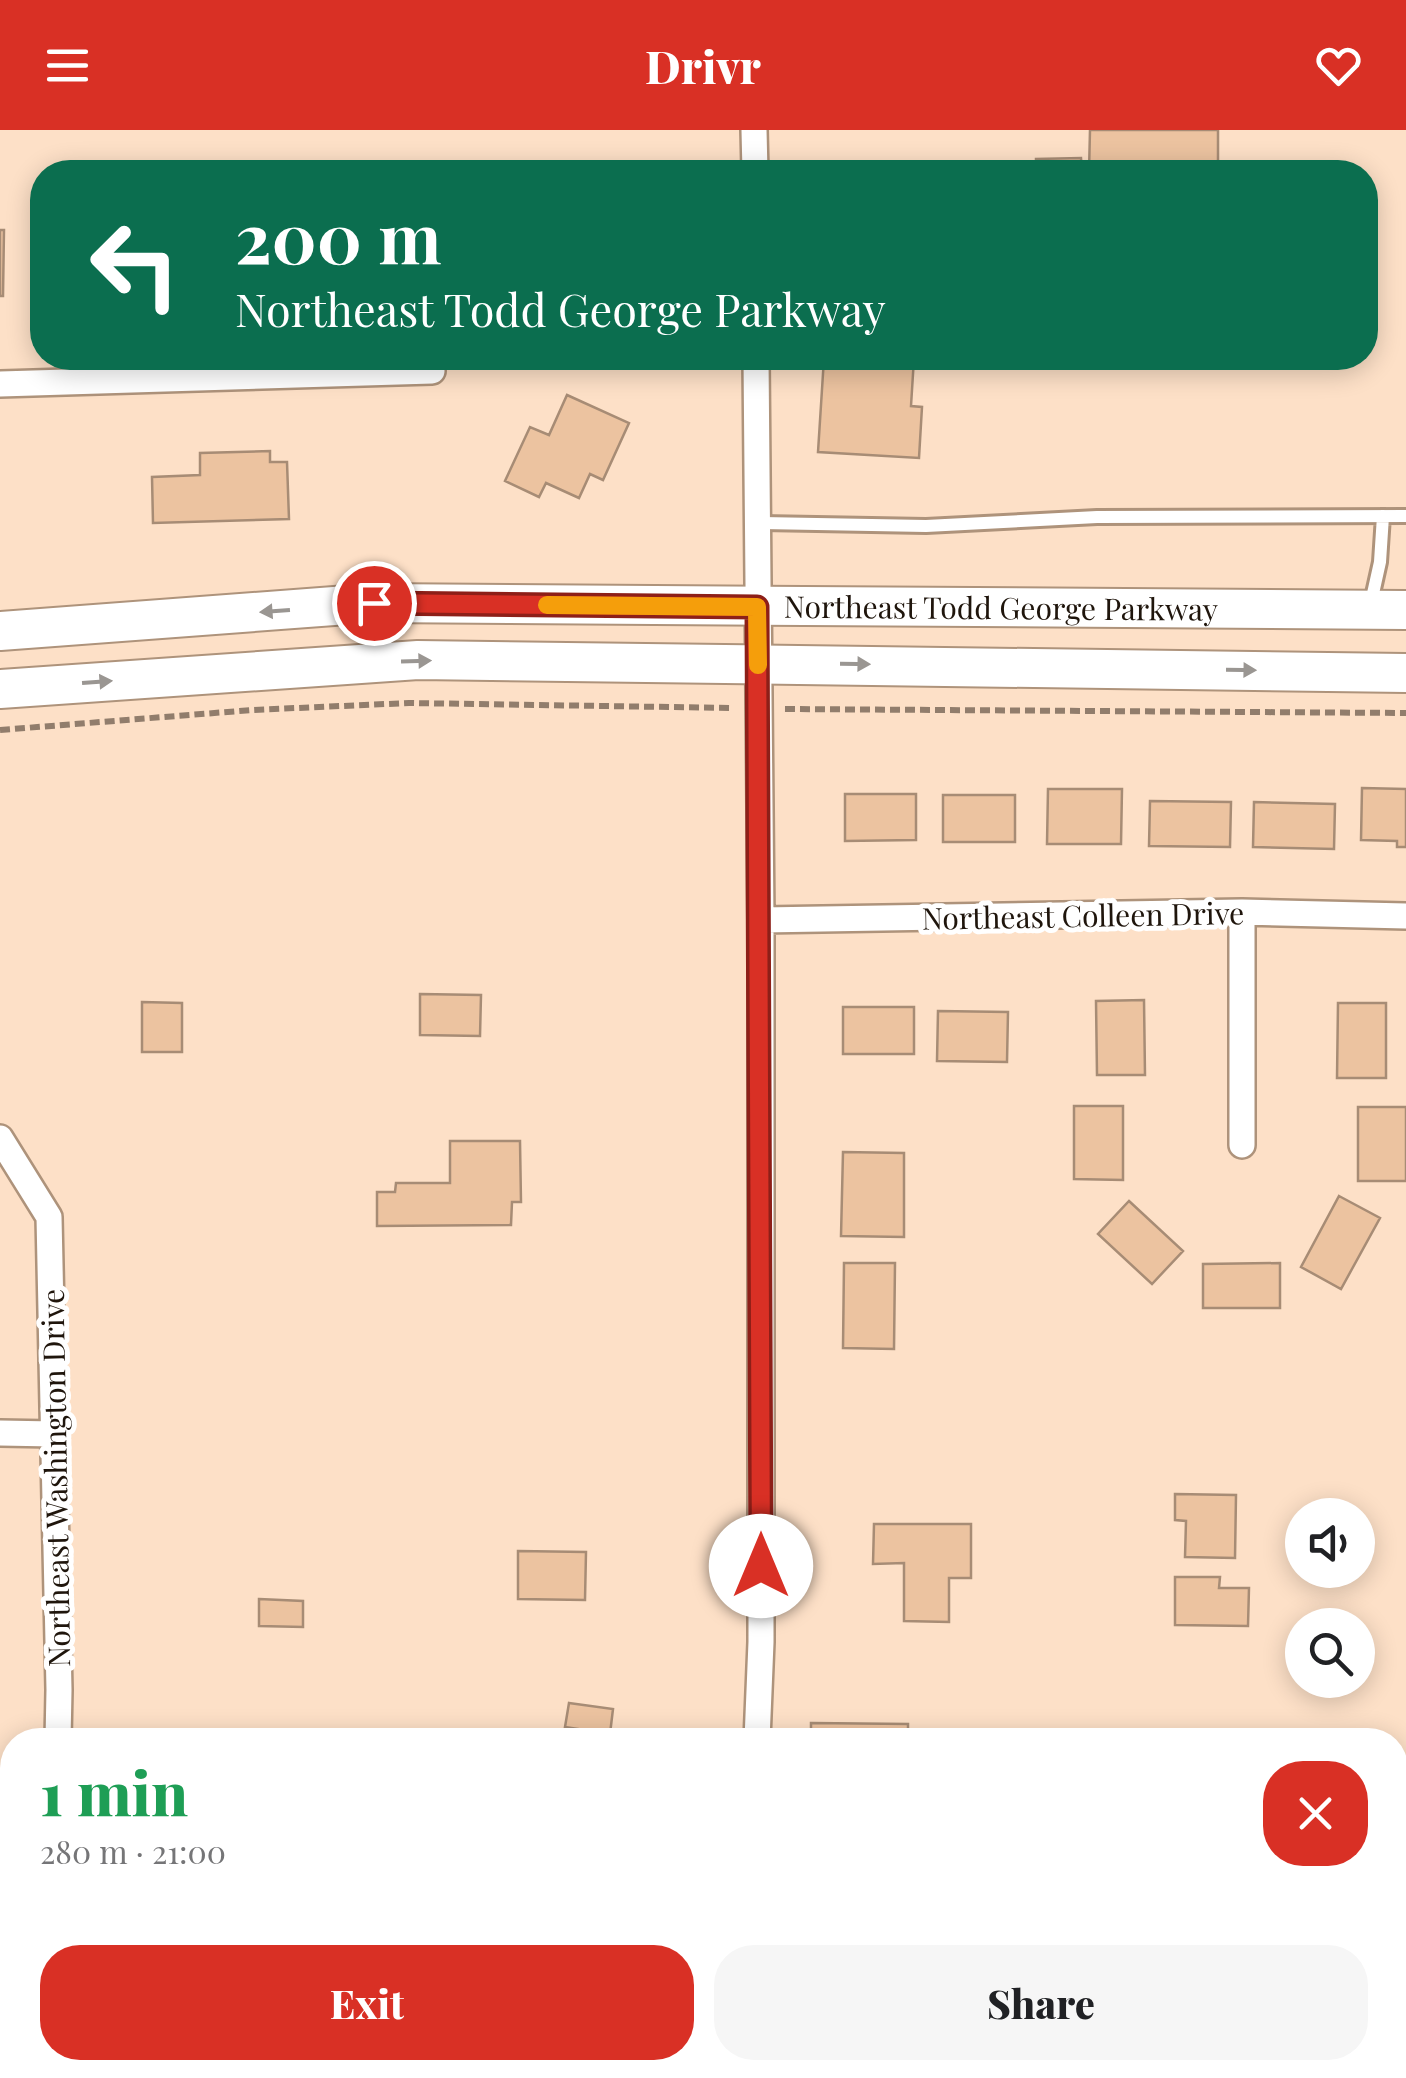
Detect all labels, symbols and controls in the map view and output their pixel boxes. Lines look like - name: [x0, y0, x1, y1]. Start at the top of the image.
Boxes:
- text: Drivr: [645, 35, 761, 95]
- icon: menu: [40, 38, 95, 93]
- icon: heart: [1311, 38, 1366, 93]
- text: 200 m: [235, 188, 442, 282]
- icon: left: [70, 200, 200, 330]
- text: Northeast Todd George Parkway: [235, 278, 886, 338]
- pin: [332, 561, 417, 646]
- icon: arrive: [347, 576, 402, 631]
- street label: Northeast Todd George Parkway: [784, 586, 1218, 629]
- one-way arrow: [258, 603, 290, 619]
- one-way arrow: [400, 652, 432, 668]
- one-way arrow: [839, 656, 871, 672]
- one-way arrow: [1226, 662, 1258, 678]
- one-way arrow: [82, 674, 114, 690]
- street label: Northeast Colleen Drive: [921, 892, 1245, 938]
- street label: Northeast Washington Drive: [32, 1288, 78, 1668]
- map controls: [1285, 1498, 1375, 1698]
- button: sound: [1285, 1498, 1375, 1588]
- position arrow: [709, 1514, 813, 1618]
- button: search: [1285, 1608, 1375, 1698]
- text: 1 min: [40, 1751, 188, 1831]
- button: close: [1263, 1761, 1368, 1866]
- text: 280 m · 21:00: [40, 1829, 226, 1872]
- button: Exit: [40, 1945, 694, 2060]
- button: Share: [714, 1945, 1368, 2060]

